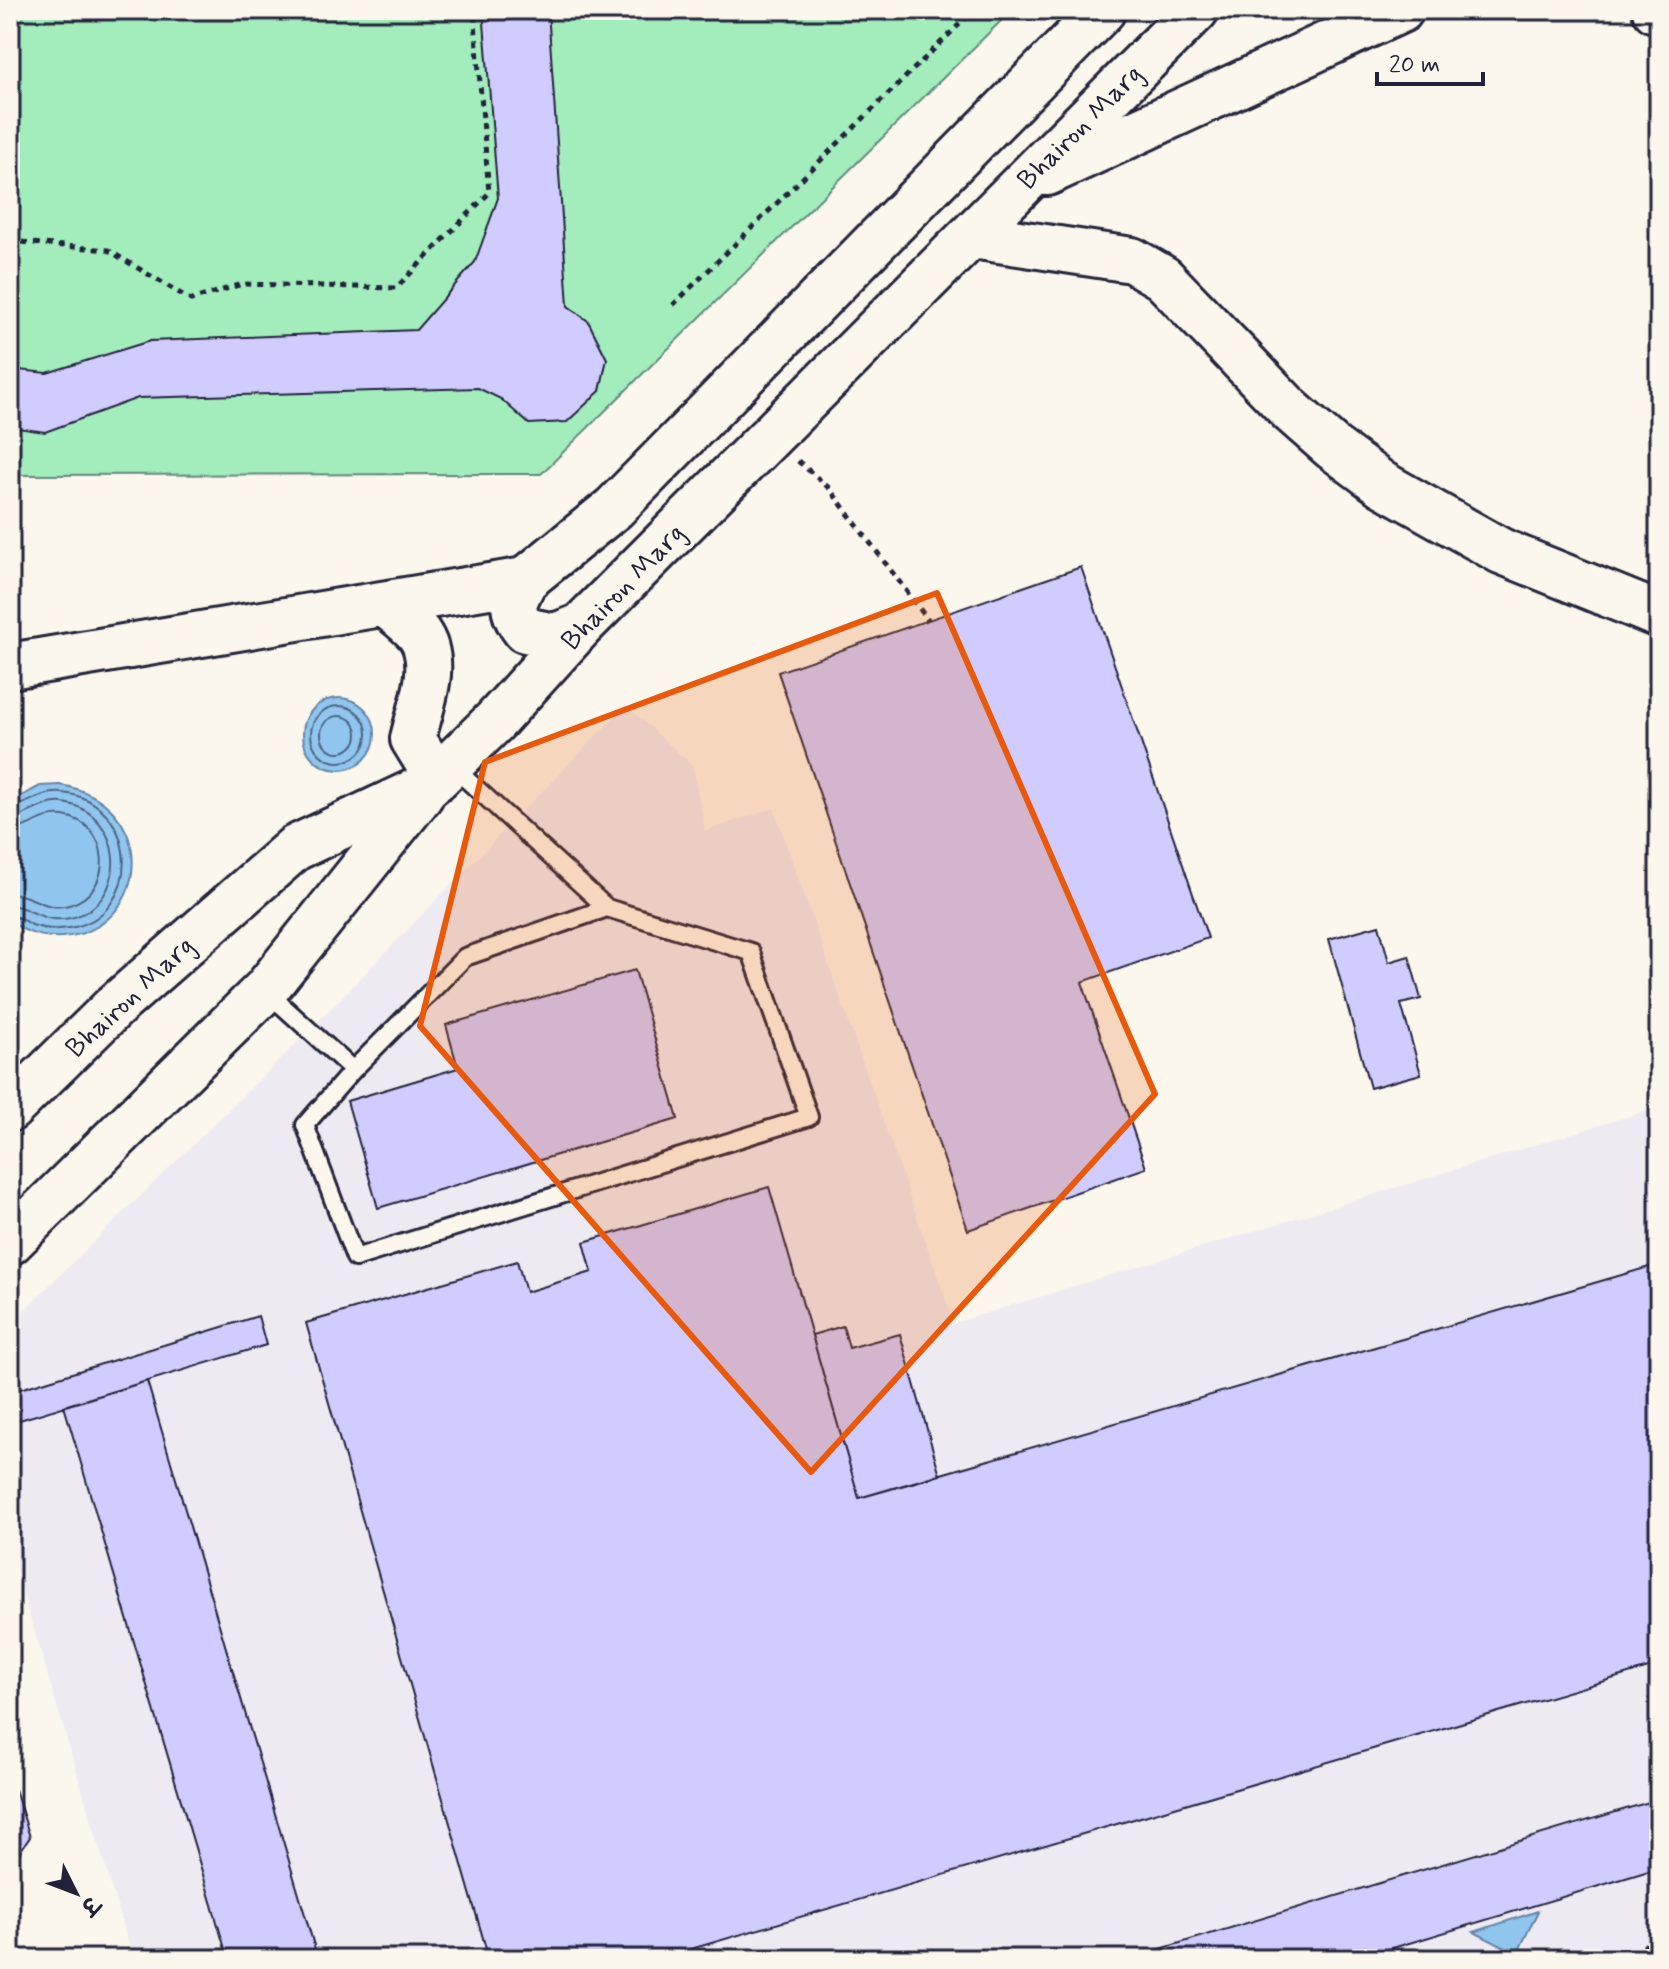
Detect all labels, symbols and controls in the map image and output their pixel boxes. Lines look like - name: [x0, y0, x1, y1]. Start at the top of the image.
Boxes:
- scale bar: [1377, 36, 1483, 86]
- text: 20 m: [1389, 50, 1440, 81]
- street label: Bhairon Marg: [1010, 57, 1152, 199]
- street label: Bhairon Marg: [554, 516, 694, 659]
- street label: Bhairon Marg: [58, 929, 203, 1067]
- north arrow: [36, 1853, 116, 1933]
- text: उ: [73, 1889, 106, 1922]

